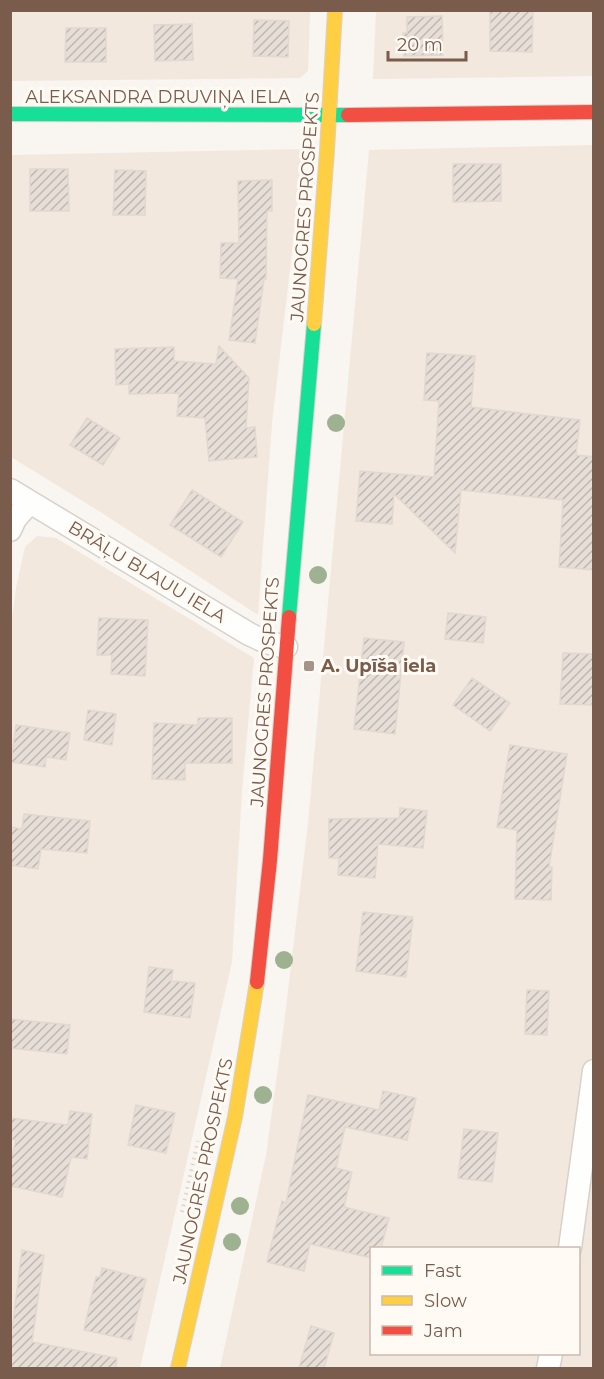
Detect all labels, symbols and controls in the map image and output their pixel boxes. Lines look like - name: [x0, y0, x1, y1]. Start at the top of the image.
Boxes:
- scale bar: [388, 24, 466, 62]
- text: 20 m: [397, 34, 443, 56]
- street label: ALEKSANDRA DRUVIŅA IELA: [25, 86, 291, 109]
- street label: JAUNOGRES PROSPEKTS: [286, 91, 324, 324]
- street label: BRĀĻU BLAUU IELA: [64, 516, 230, 629]
- street label: JAUNOGRES PROSPEKTS: [246, 576, 284, 809]
- place label: A. Upīša iela: [320, 655, 436, 677]
- marker: A. Upīša iela: [302, 659, 316, 673]
- street label: JAUNOGRES PROSPEKTS: [168, 1056, 238, 1287]
- legend: [370, 1247, 580, 1355]
- text: Fast: [424, 1260, 462, 1282]
- text: Slow: [424, 1290, 467, 1312]
- text: Jam: [423, 1320, 463, 1342]

